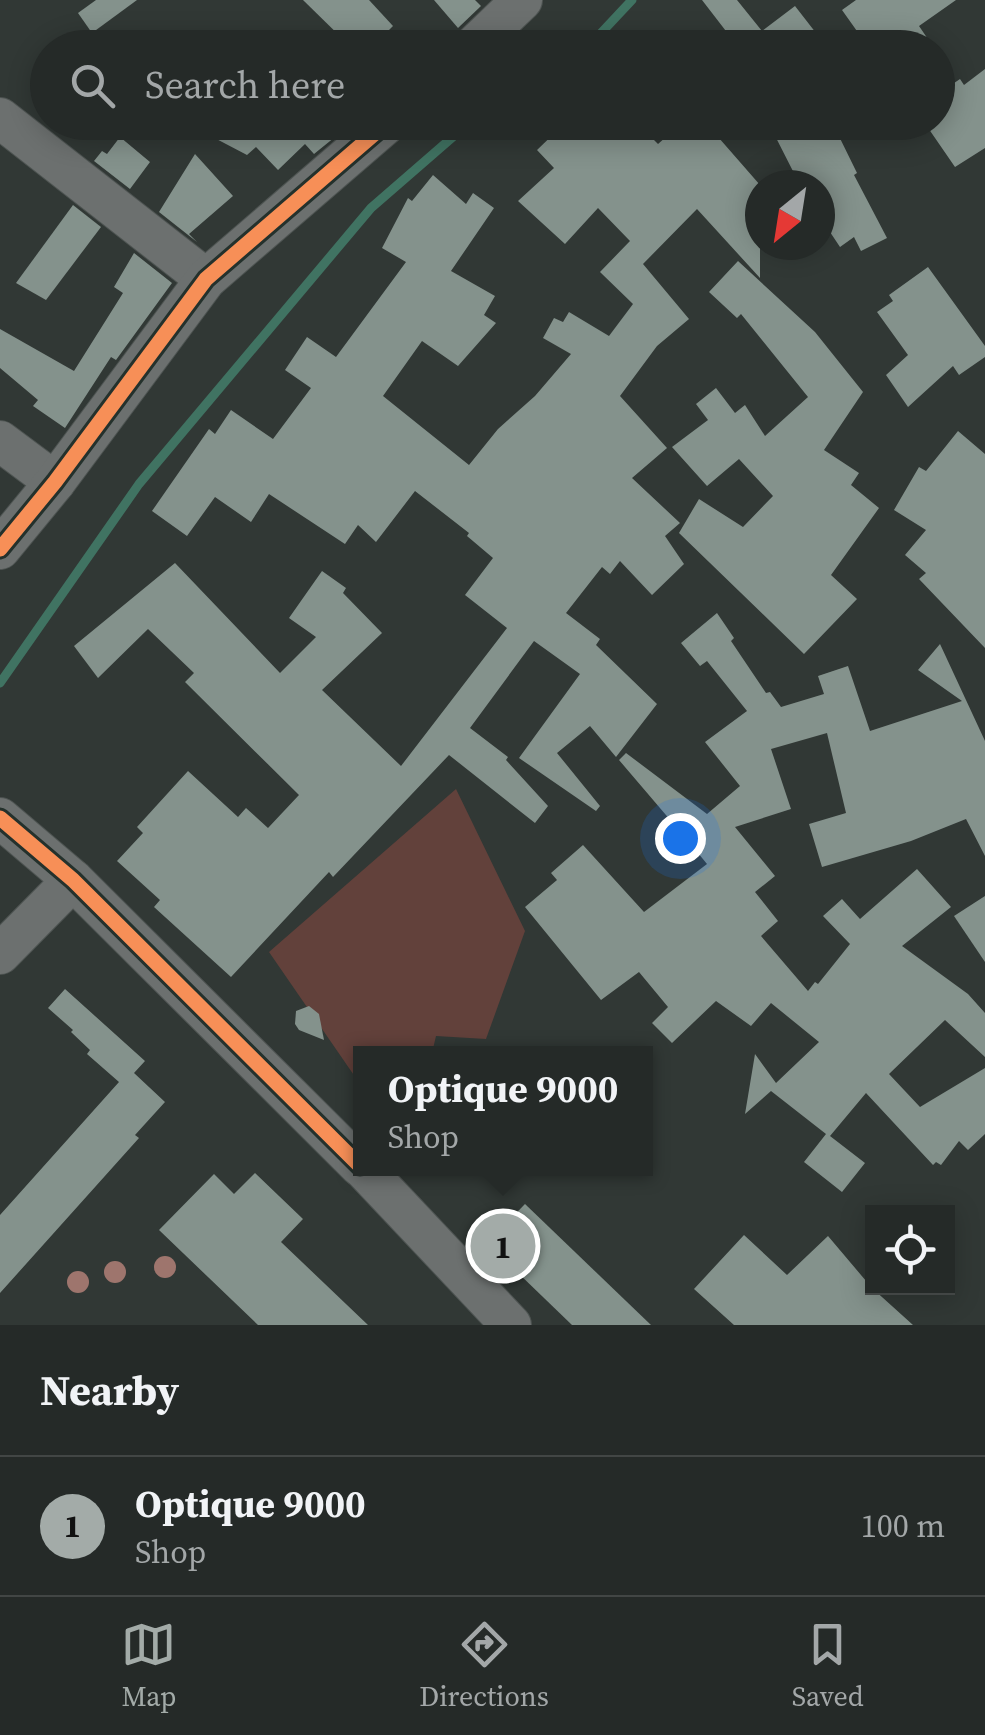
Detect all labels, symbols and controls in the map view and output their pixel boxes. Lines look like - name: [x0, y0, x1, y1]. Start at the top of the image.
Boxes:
- search box: [30, 30, 955, 140]
- icon: search: [65, 58, 120, 113]
- text: Search here: [145, 59, 345, 111]
- north arrow: [745, 170, 835, 260]
- your location: [655, 813, 706, 864]
- popup: [353, 1046, 653, 1176]
- text: Optique 9000: [388, 1063, 618, 1115]
- text: Shop: [388, 1115, 459, 1159]
- map controls: [865, 1205, 955, 1295]
- button: locate: [865, 1205, 955, 1295]
- pin: 1: [470, 1208, 536, 1284]
- text: Nearby: [40, 1361, 179, 1419]
- text: Optique 9000: [135, 1478, 366, 1530]
- text: 1: [64, 1504, 81, 1548]
- text: 100 m: [861, 1504, 945, 1548]
- text: Shop: [135, 1530, 206, 1574]
- tab: Map: [121, 1617, 176, 1715]
- tab: Directions: [419, 1617, 549, 1715]
- tab: Saved: [792, 1617, 864, 1715]

